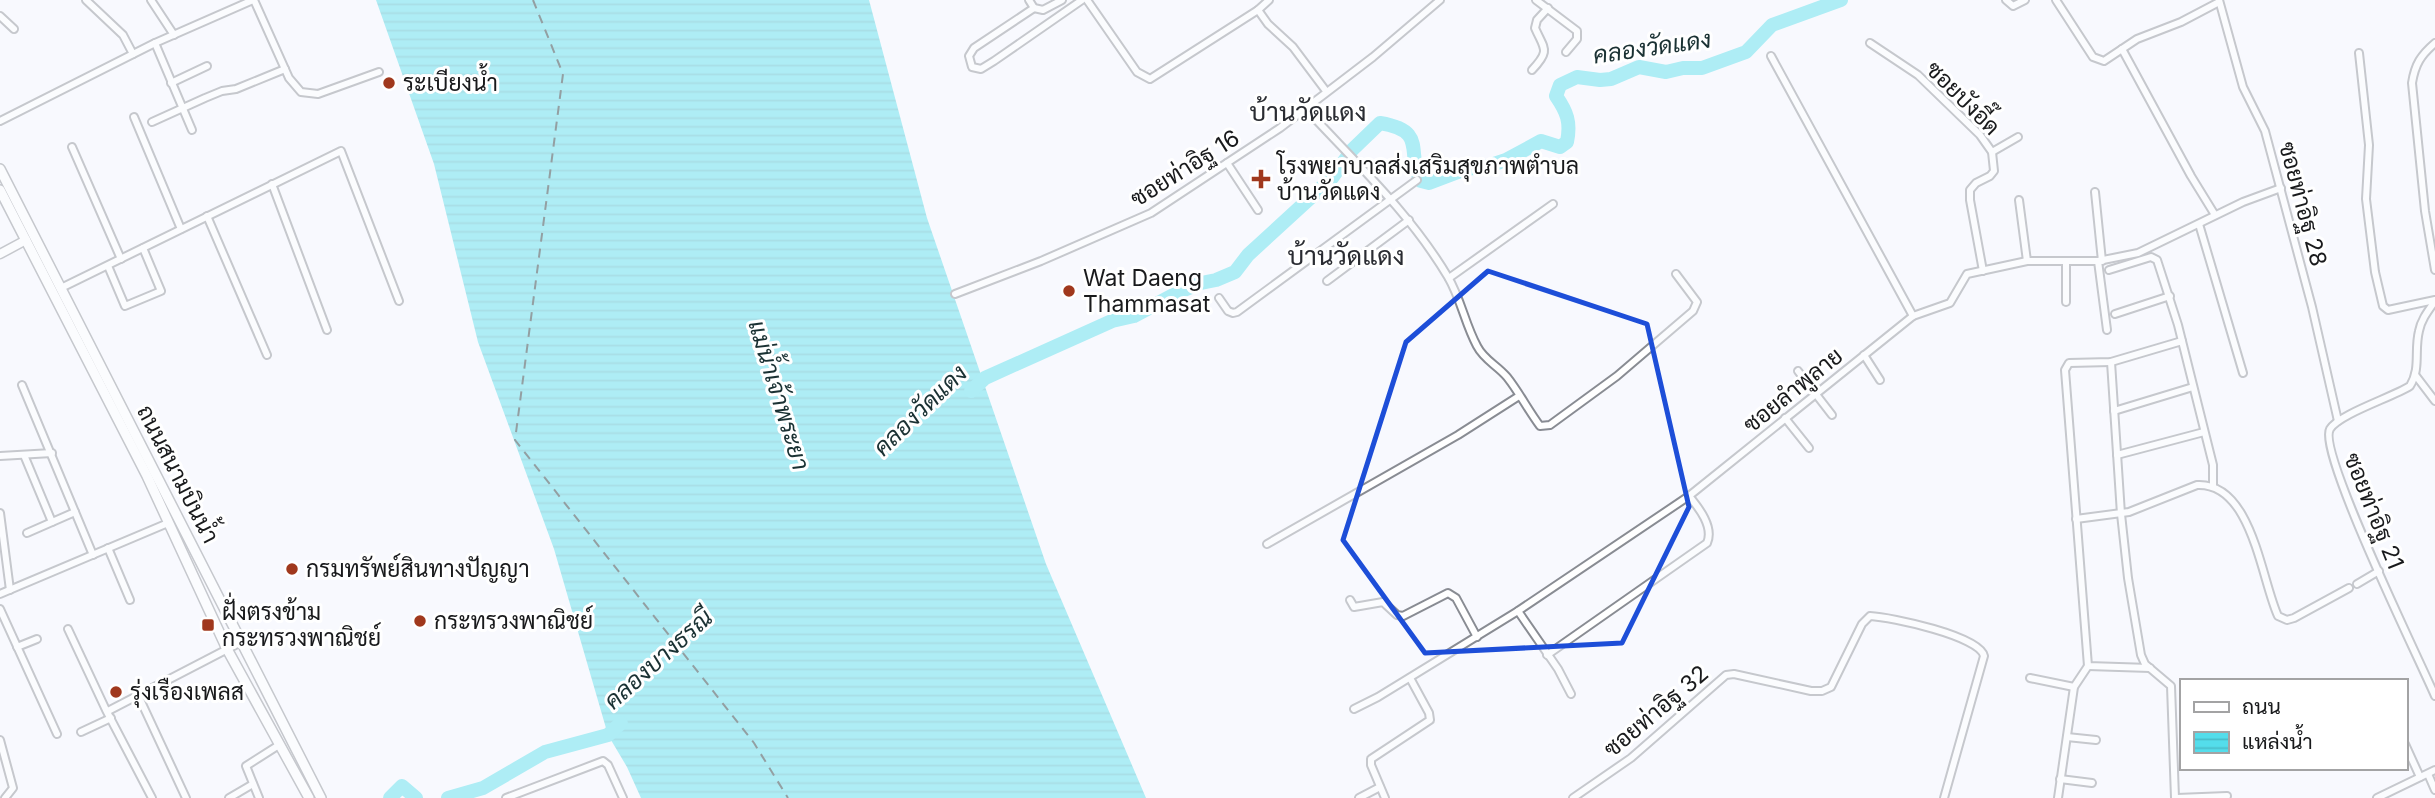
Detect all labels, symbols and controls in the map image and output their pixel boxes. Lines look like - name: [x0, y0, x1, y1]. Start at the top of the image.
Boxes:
- water label: คลองวัดแดง: [1591, 24, 1713, 70]
- street label: ซอยบังอี๊ด: [1920, 49, 2012, 141]
- place label: ระเบียงน้ำ: [403, 63, 498, 97]
- marker: ระเบียงน้ำ: [381, 75, 397, 91]
- district label: บ้านวัดแดง: [1250, 96, 1366, 127]
- street label: ซอยท่าอิฐ 16: [1125, 124, 1246, 214]
- street label: ซอยท่าอิฐ 28: [2271, 139, 2333, 270]
- place label: โรงพยาบาลส่งเสริมสุขภาพตำบล บ้านวัดแดง: [1275, 150, 1579, 206]
- marker: โรงพยาบาลส่งเสริมสุขภาพตำบล บ้านวัดแดง: [1251, 169, 1271, 189]
- district label: บ้านวัดแดง: [1288, 240, 1404, 271]
- place label: Wat Daeng Thammasat: [1083, 264, 1211, 318]
- marker: Wat Daeng Thammasat: [1061, 283, 1077, 299]
- water label: แม่น้ำเจ้าพระยา: [742, 315, 820, 473]
- street label: ซอยลำพูลาย: [1738, 342, 1850, 441]
- water label: คลองวัดแดง: [867, 358, 973, 462]
- street label: ถนนสนามบินน้ำ: [131, 398, 230, 548]
- street label: ซอยท่าอิฐ 21: [2336, 449, 2410, 574]
- place label: กรมทรัพย์สินทางปัญญา: [306, 553, 530, 583]
- marker: กรมทรัพย์สินทางปัญญา: [284, 561, 300, 577]
- place label: ฝั่งตรงข้าม กระทรวงพาณิชย์: [222, 592, 381, 652]
- water label: คลองบางธรณี: [598, 601, 720, 715]
- place label: กระทรวงพาณิชย์: [434, 605, 593, 635]
- marker: กระทรวงพาณิชย์: [412, 613, 428, 629]
- marker: ฝั่งตรงข้าม กระทรวงพาณิชย์: [200, 617, 216, 633]
- street label: ซอยท่าอิฐ 32: [1598, 659, 1715, 764]
- place label: รุ่งเรืองเพลส: [130, 677, 244, 708]
- legend: [2180, 679, 2407, 770]
- marker: รุ่งเรืองเพลส: [108, 684, 124, 700]
- text: ถนน: [2242, 694, 2281, 719]
- text: แหล่งน้ำ: [2242, 724, 2313, 754]

